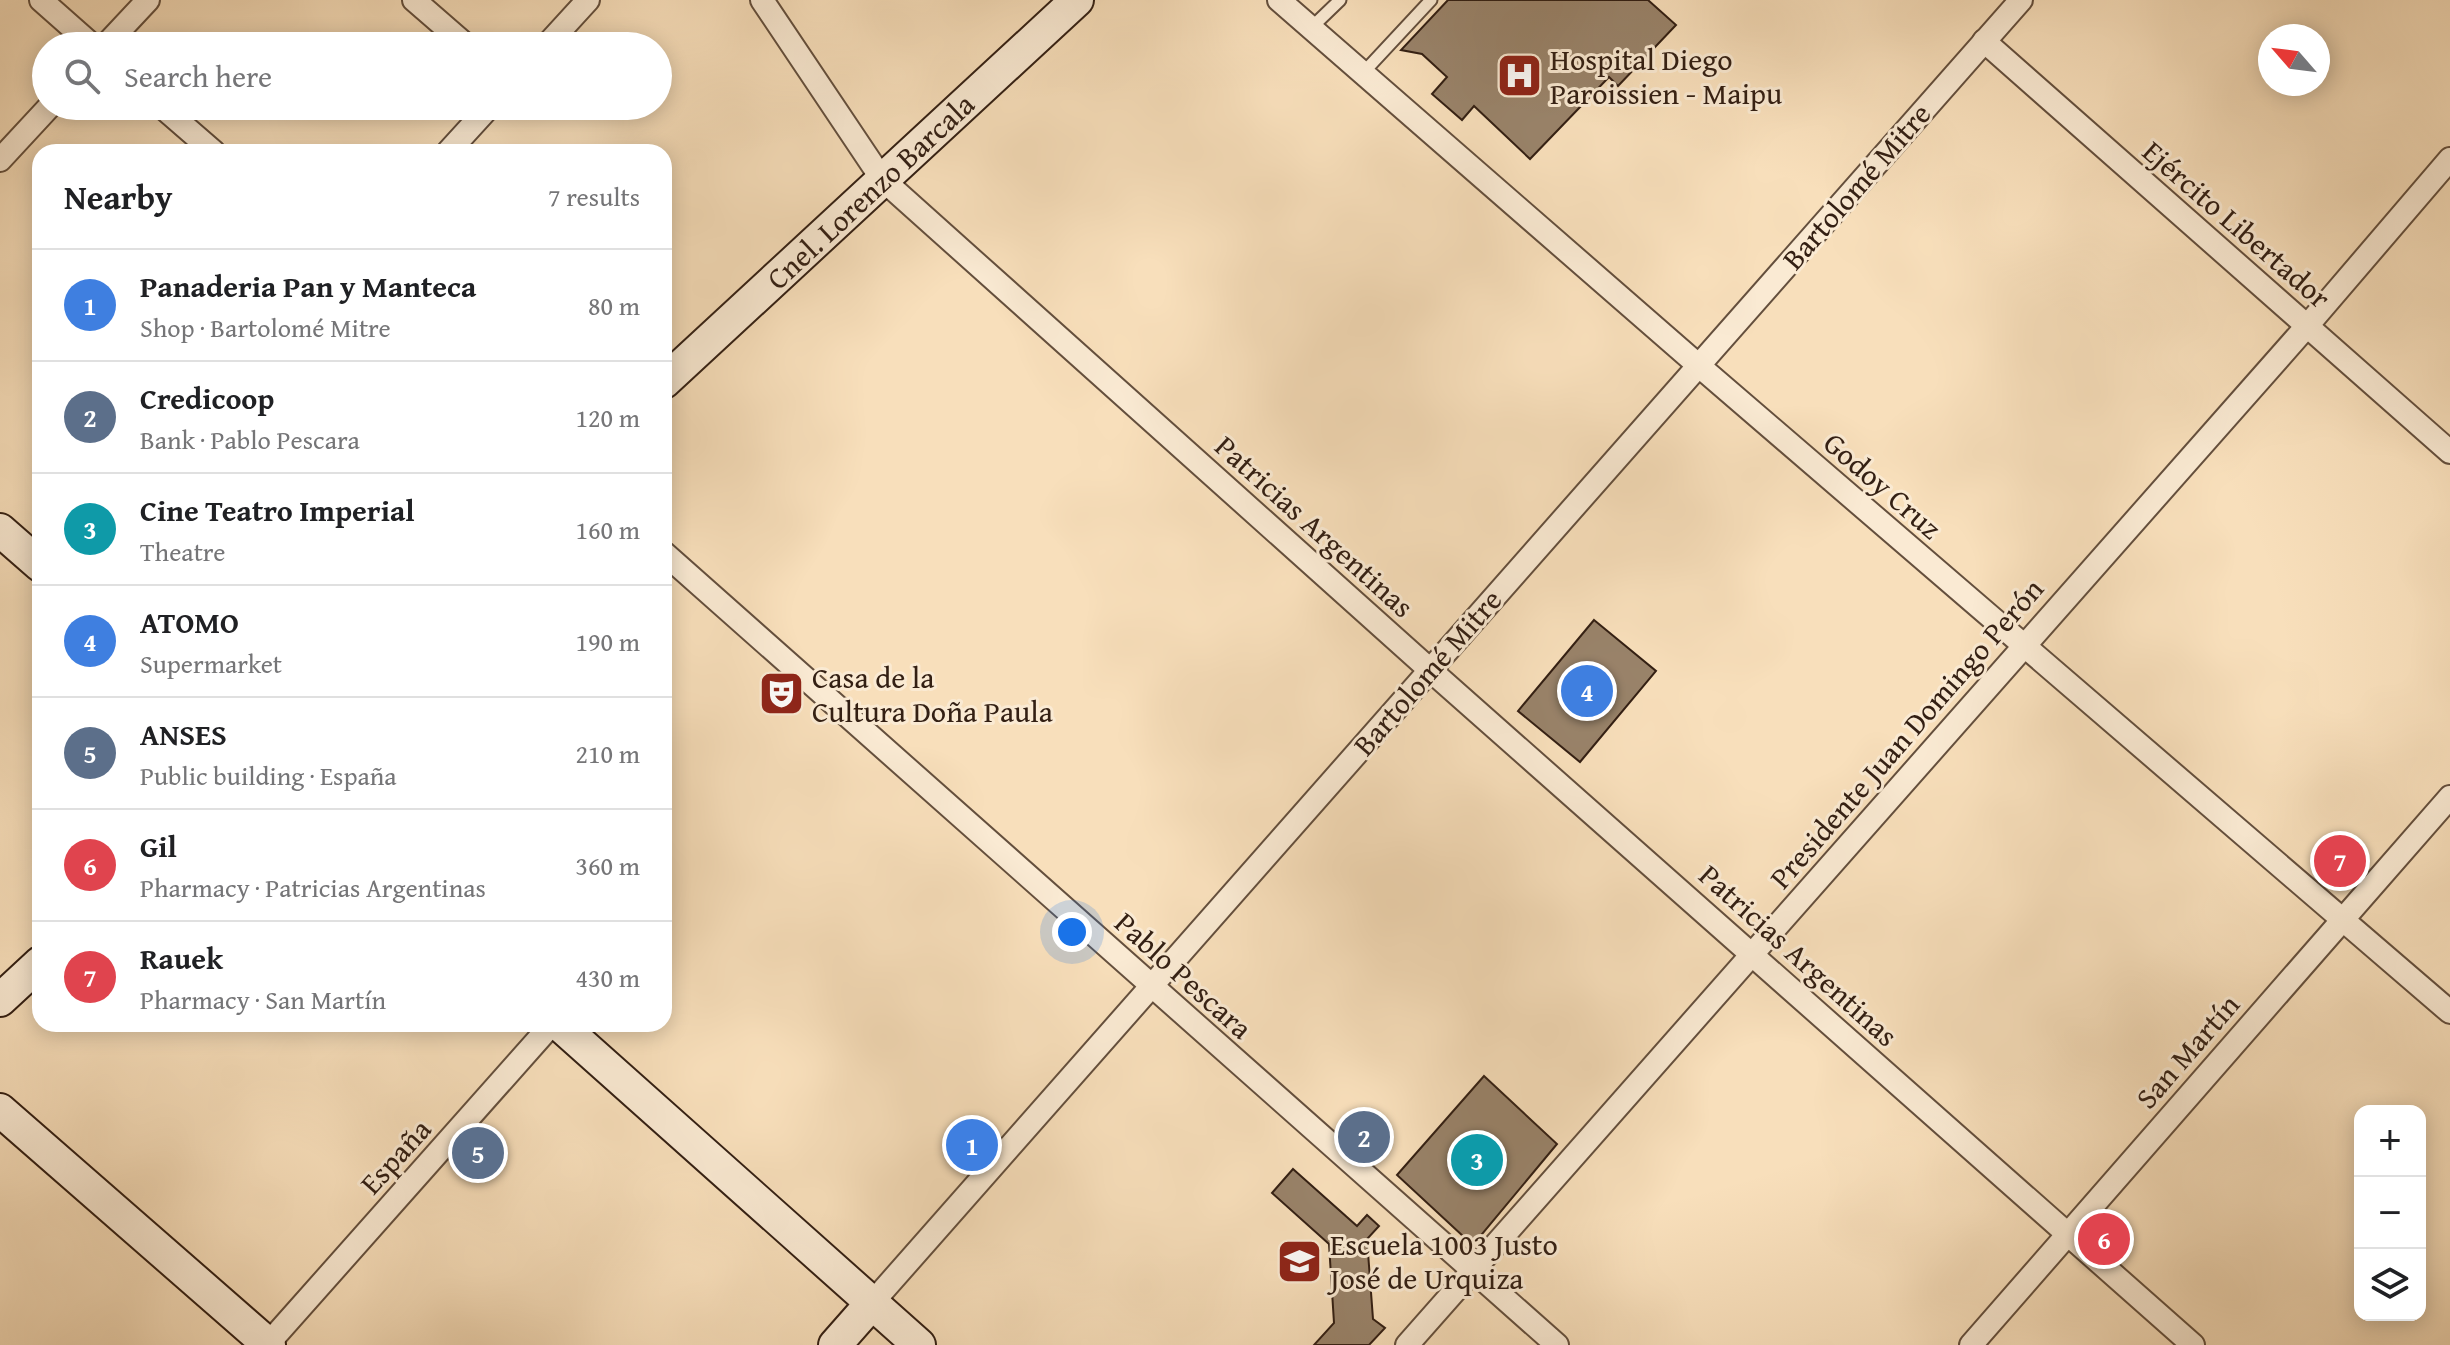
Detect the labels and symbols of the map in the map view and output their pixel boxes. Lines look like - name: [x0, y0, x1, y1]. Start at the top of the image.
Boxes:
- north arrow: [2258, 24, 2330, 96]
- place label: Hospital Diego Paroissien - Maipu: [1550, 37, 1783, 115]
- hospital icon: Hospital Diego Paroissien - Maipu: [1495, 52, 1543, 100]
- street label: Cnel. Lorenzo Barcala: [756, 83, 984, 299]
- street label: Bartolomé Mitre: [1771, 93, 1941, 279]
- street label: Ejército Libertador: [2133, 130, 2341, 318]
- street label: Godoy Cruz: [1814, 421, 1952, 549]
- street label: Patricias Argentinas: [1206, 425, 1424, 627]
- street label: Presidente Juan Domingo Perón: [1759, 568, 2054, 898]
- street label: Bartolomé Mitre: [1342, 579, 1512, 765]
- place label: Casa de la Cultura Doña Paula: [812, 655, 1053, 733]
- pin: 4: [1561, 661, 1613, 721]
- theatre icon: Casa de la Cultura Doña Paula: [757, 670, 805, 718]
- pin: 7: [2314, 831, 2366, 891]
- street label: Patricias Argentinas: [1690, 854, 1908, 1056]
- street label: Pablo Pescara: [1105, 901, 1263, 1049]
- your location: [1052, 912, 1092, 952]
- street label: San Martín: [2125, 984, 2249, 1118]
- pin: 2: [1338, 1107, 1390, 1167]
- street label: España: [349, 1108, 441, 1204]
- pin: 1: [946, 1115, 998, 1175]
- pin: 5: [452, 1123, 504, 1183]
- pin: 3: [1451, 1130, 1503, 1190]
- pin: 6: [2078, 1209, 2130, 1269]
- place label: Escuela 1003 Justo José de Urquiza: [1326, 1222, 1558, 1300]
- school or university icon: Escuela 1003 Justo José de Urquiza: [1275, 1237, 1323, 1285]

